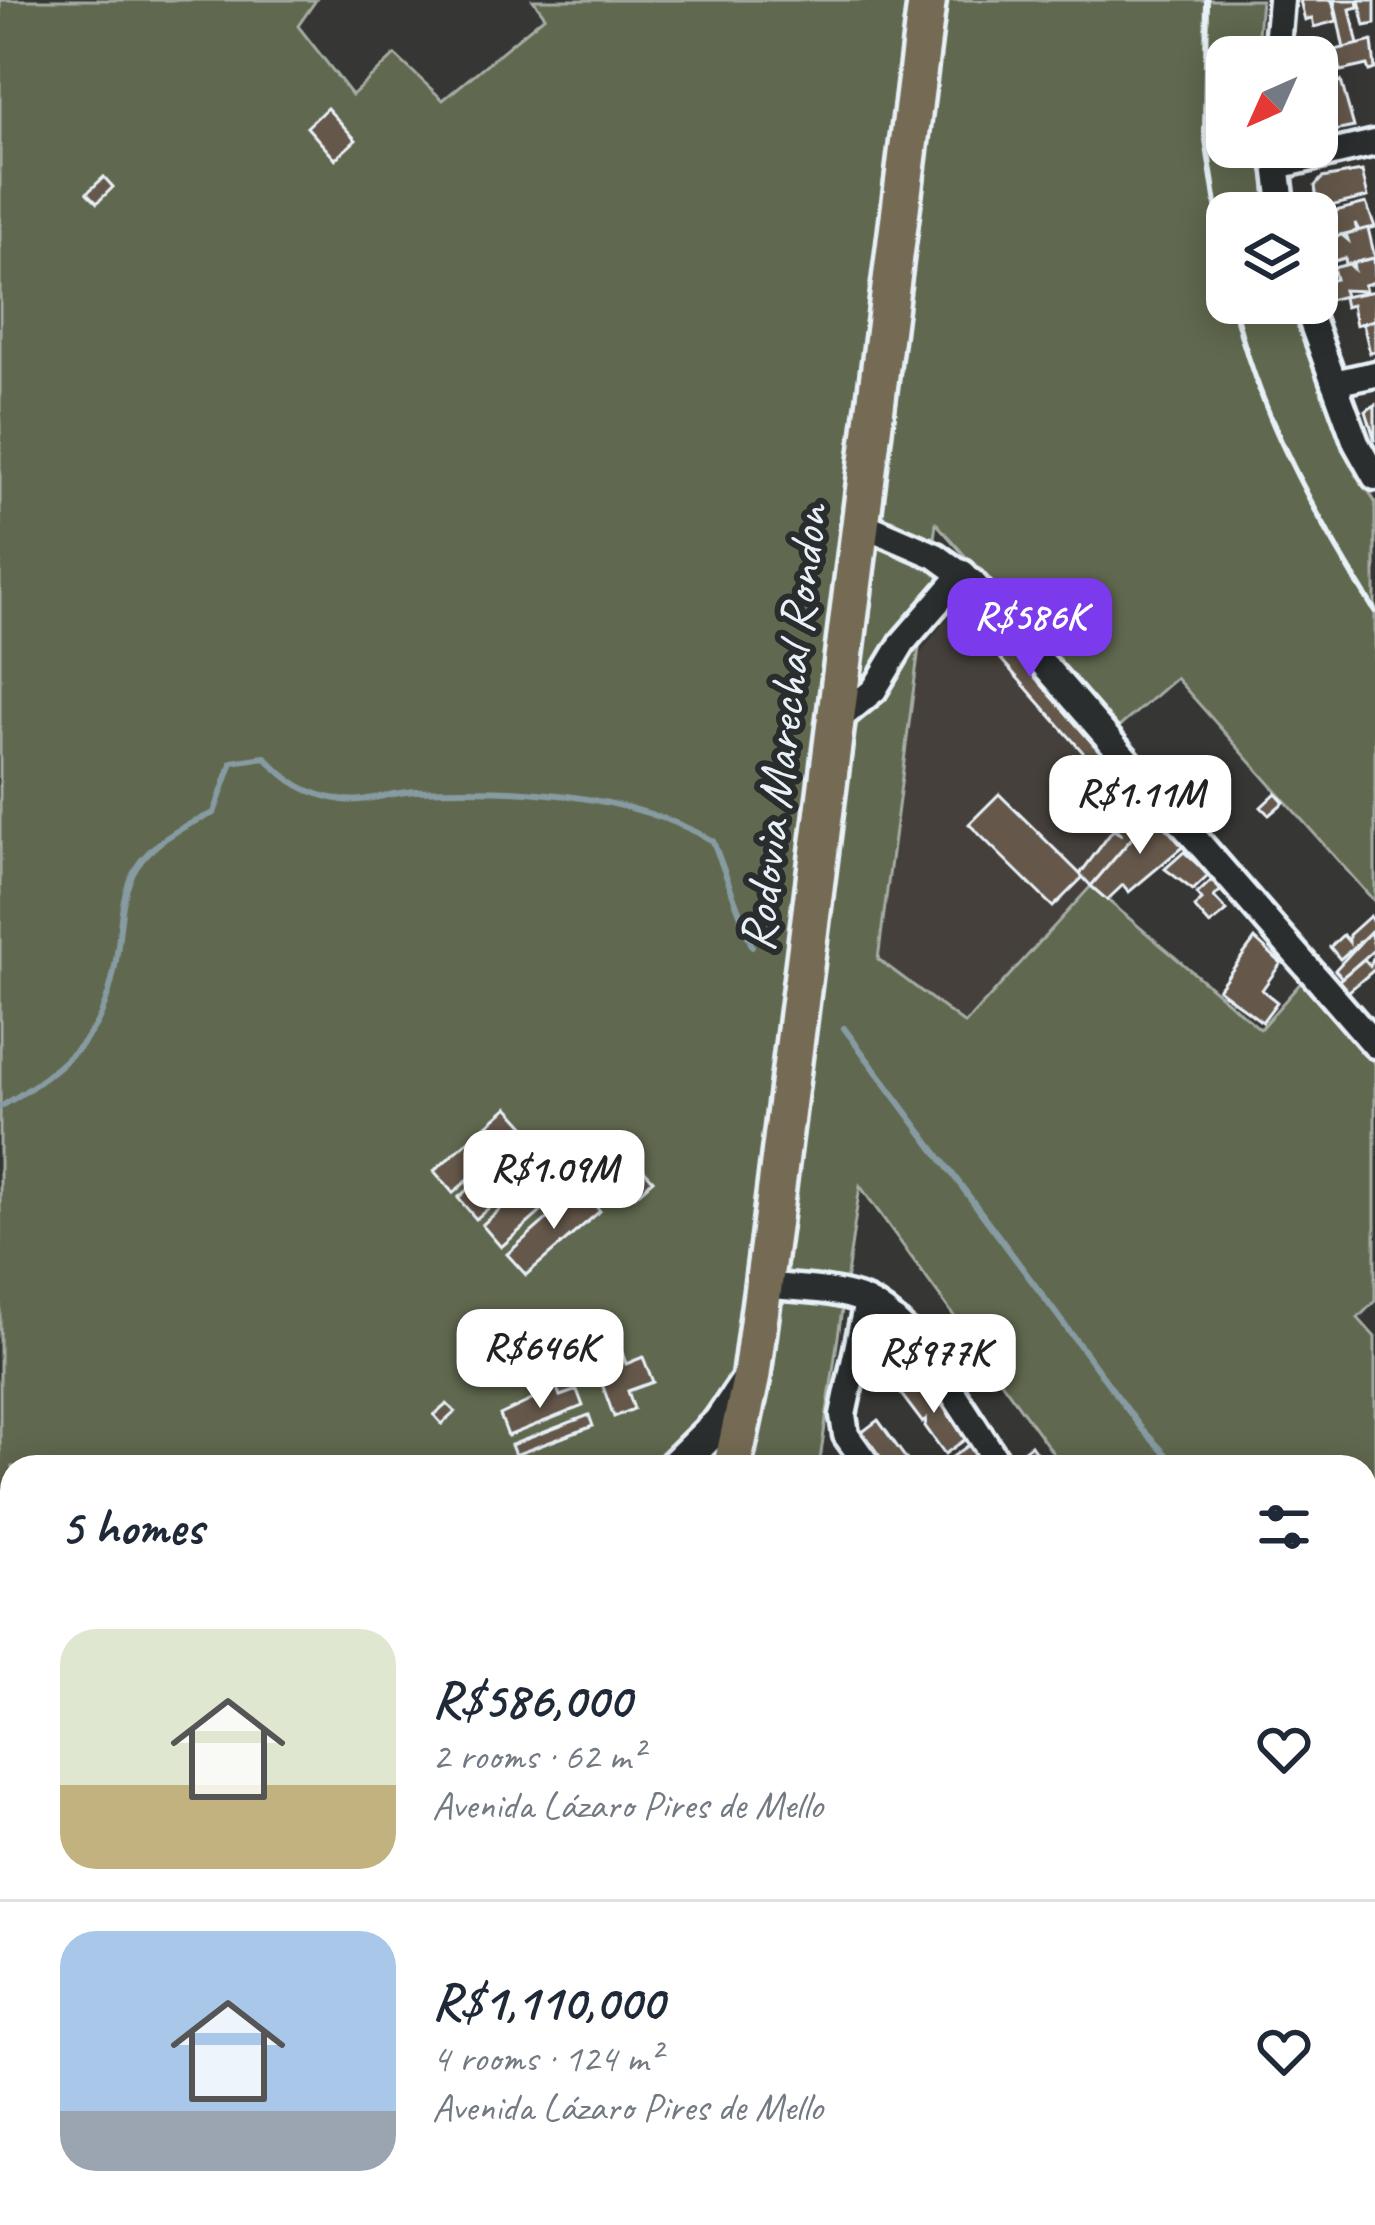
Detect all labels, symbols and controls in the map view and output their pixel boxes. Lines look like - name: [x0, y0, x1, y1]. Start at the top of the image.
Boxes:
- north arrow: [1206, 36, 1338, 168]
- map controls: [1206, 36, 1338, 324]
- button: layers: [1206, 192, 1338, 324]
- street label: Rodovia Marechal Rondon: [724, 498, 843, 955]
- pin: R$586K: [932, 578, 1128, 680]
- text: R$586K: [974, 592, 1086, 641]
- pin: R$1.11M: [1029, 755, 1251, 857]
- text: R$1.11M: [1076, 769, 1204, 818]
- pin: R$1.09M: [443, 1130, 665, 1232]
- text: R$1.09M: [490, 1144, 618, 1193]
- pin: R$646K: [442, 1309, 638, 1411]
- pin: R$977K: [836, 1314, 1032, 1416]
- text: R$646K: [484, 1323, 596, 1372]
- text: R$977K: [879, 1328, 989, 1377]
- icon: filters: [1251, 1494, 1317, 1560]
- text: 5 homes: [60, 1495, 203, 1559]
- text: R$586,000: [432, 1668, 631, 1732]
- icon: home: [156, 1677, 300, 1821]
- icon: heart: [1251, 1716, 1317, 1782]
- text: 2 rooms · 62 m²: [432, 1732, 643, 1781]
- text: Avenida Lázaro Pires de Mello: [432, 1781, 823, 1830]
- text: R$1,110,000: [432, 1970, 664, 2034]
- icon: home: [156, 1979, 300, 2123]
- icon: heart: [1251, 2018, 1317, 2084]
- text: 4 rooms · 124 m²: [432, 2034, 660, 2083]
- text: Avenida Lázaro Pires de Mello: [432, 2083, 823, 2132]

